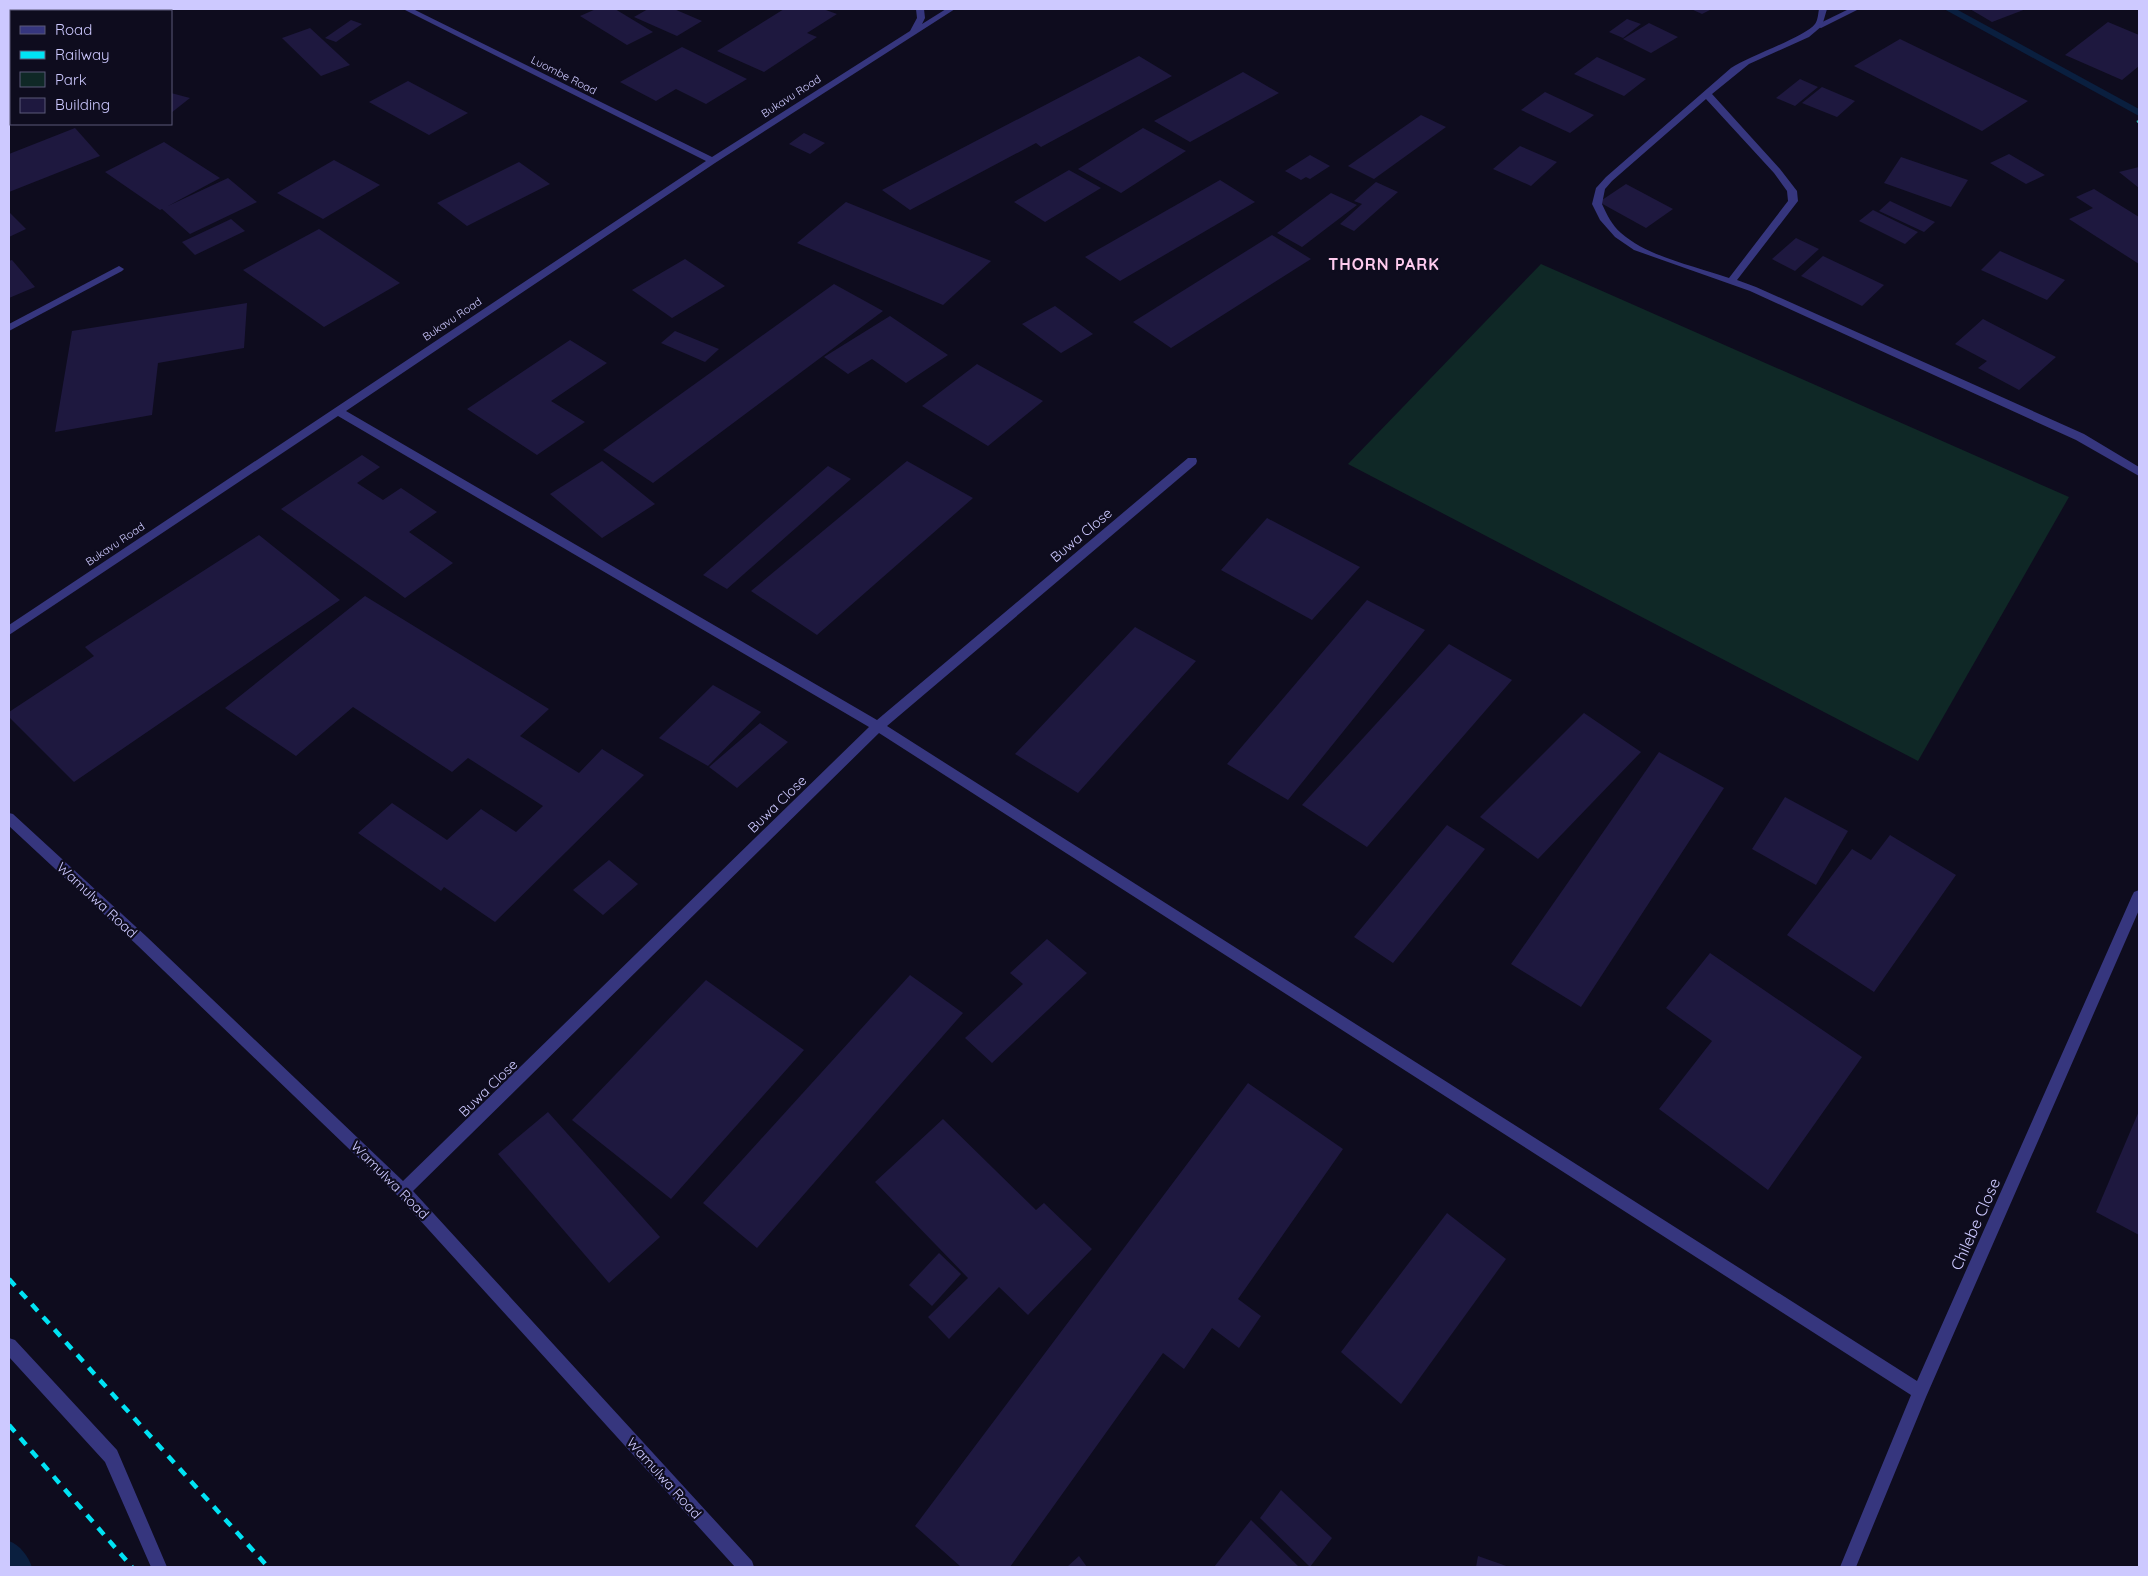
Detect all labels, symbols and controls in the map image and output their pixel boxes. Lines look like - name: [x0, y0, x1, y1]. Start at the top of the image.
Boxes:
- legend: [10, 10, 172, 125]
- text: Road: [55, 20, 92, 39]
- text: Railway: [55, 45, 110, 64]
- street label: Luombe Road: [529, 52, 599, 98]
- text: Park: [55, 70, 87, 89]
- street label: Bukavu Road: [759, 72, 823, 120]
- text: Building: [55, 95, 110, 114]
- district label: THORN PARK: [1328, 254, 1440, 274]
- street label: Bukavu Road: [420, 294, 484, 344]
- street label: Buwa Close: [1046, 504, 1116, 566]
- street label: Bukavu Road: [83, 519, 147, 569]
- street label: Buwa Close: [744, 771, 810, 837]
- street label: Wamulwa Road: [53, 858, 141, 942]
- street label: Buwa Close: [455, 1055, 521, 1121]
- street label: Wamulwa Road: [347, 1137, 433, 1223]
- street label: Chilebe Close: [1946, 1175, 2004, 1273]
- street label: Wamulwa Road: [623, 1434, 705, 1522]

